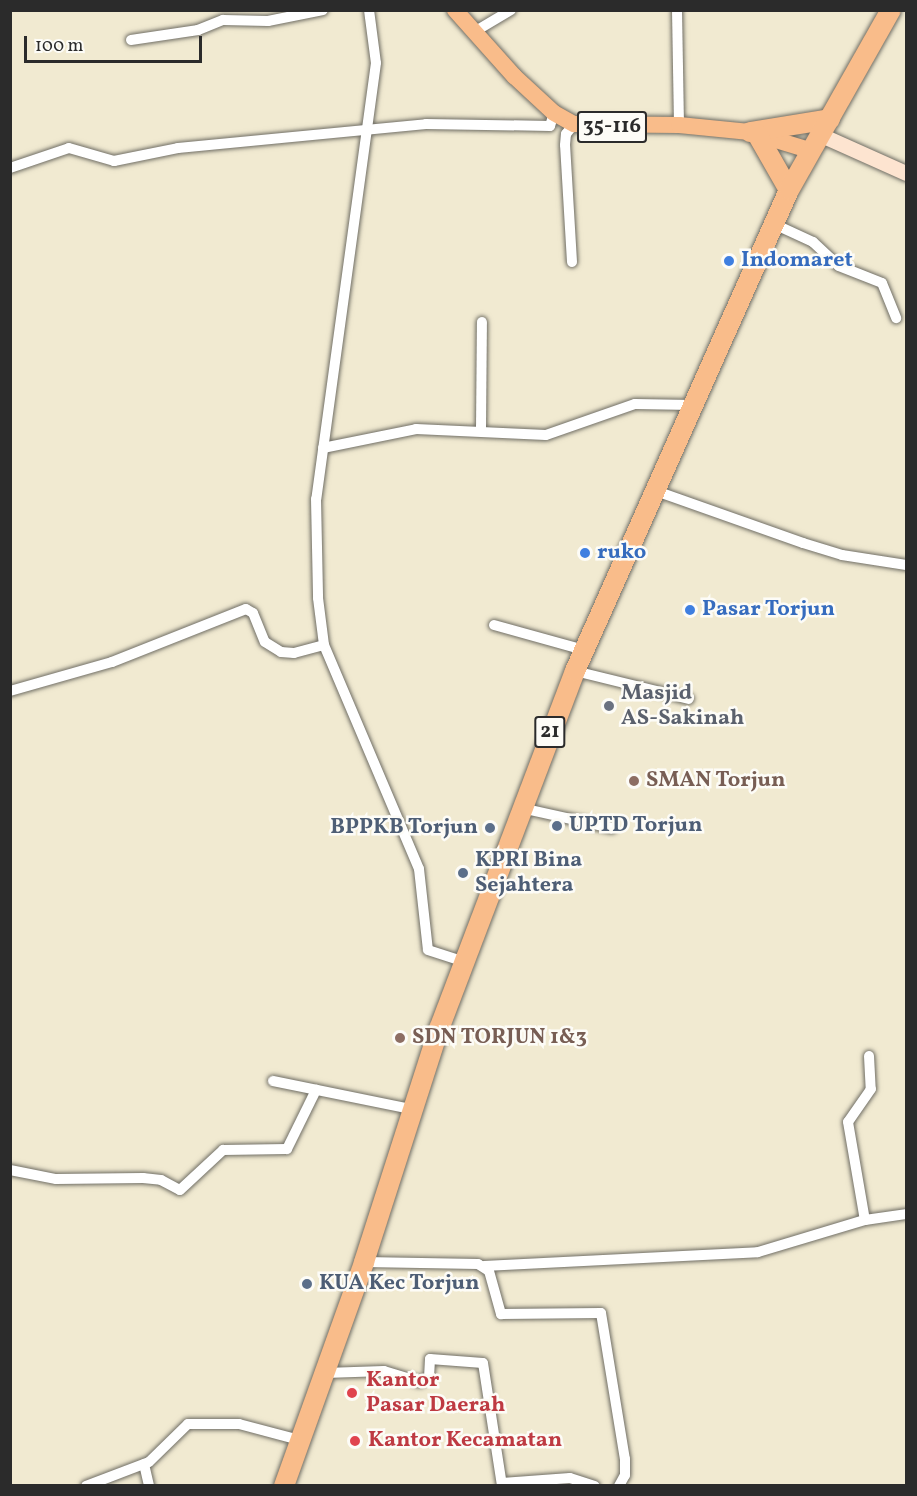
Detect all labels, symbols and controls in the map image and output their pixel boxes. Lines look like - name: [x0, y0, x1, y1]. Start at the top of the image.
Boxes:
- scale bar: [27, 24, 206, 62]
- text: 100 m: [35, 34, 84, 59]
- road number: 35-116: [576, 109, 648, 145]
- place label: Indomaret: [741, 248, 853, 274]
- marker: Indomaret: [722, 254, 736, 268]
- place label: ruko: [597, 540, 646, 566]
- marker: ruko: [578, 546, 592, 560]
- place label: Pasar Torjun: [702, 597, 835, 623]
- marker: Pasar Torjun: [683, 603, 697, 617]
- place label: Masjid AS-Sakinah: [621, 680, 744, 732]
- marker: Masjid AS-Sakinah: [602, 699, 616, 713]
- road number: 21: [534, 714, 566, 750]
- place label: SMAN Torjun: [646, 768, 786, 794]
- marker: SMAN Torjun: [627, 774, 641, 788]
- place label: UPTD Torjun: [569, 813, 703, 839]
- place label: BPPKB Torjun: [330, 815, 478, 841]
- marker: UPTD Torjun: [550, 819, 564, 833]
- marker: BPPKB Torjun: [483, 821, 497, 835]
- place label: KPRI Bina Sejahtera: [475, 847, 582, 898]
- marker: KPRI Bina Sejahtera: [456, 866, 470, 880]
- place label: SDN TORJUN 1&3: [412, 1025, 587, 1051]
- marker: SDN TORJUN 1&3: [393, 1031, 407, 1045]
- place label: KUA Kec Torjun: [319, 1271, 480, 1297]
- marker: KUA Kec Torjun: [300, 1277, 314, 1291]
- place label: Kantor Pasar Daerah: [366, 1367, 505, 1418]
- marker: Kantor Pasar Daerah: [343, 1384, 361, 1402]
- place label: Kantor Kecamatan: [368, 1428, 562, 1454]
- marker: Kantor Kecamatan: [346, 1432, 364, 1450]

